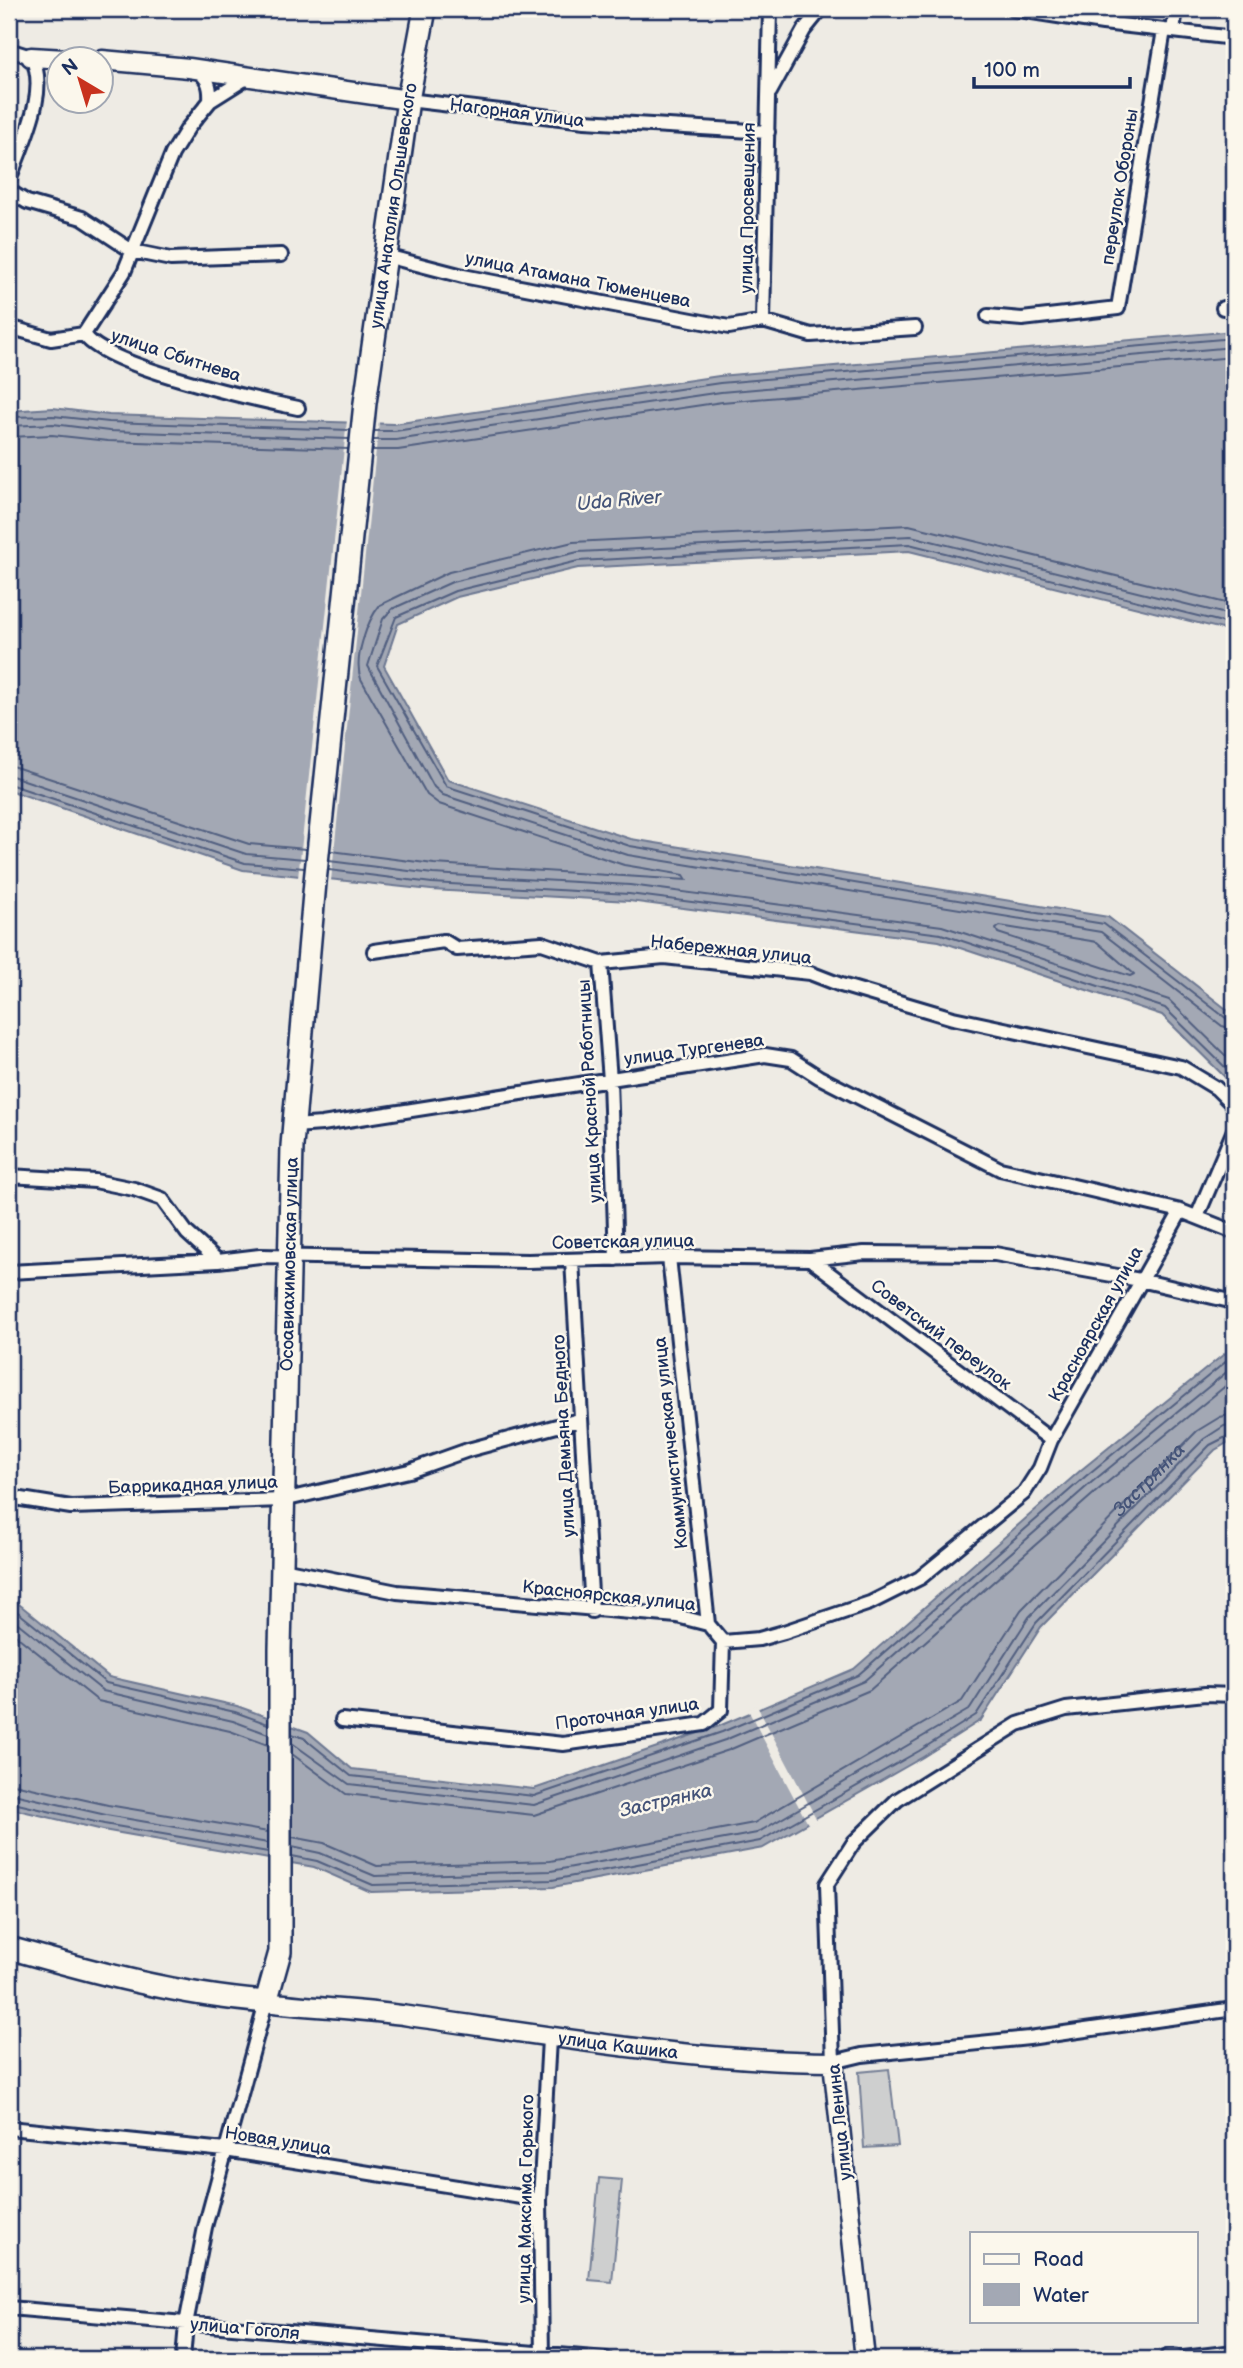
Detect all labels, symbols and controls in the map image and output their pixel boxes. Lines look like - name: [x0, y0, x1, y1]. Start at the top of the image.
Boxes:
- north arrow: [46, 46, 116, 116]
- scale bar: [974, 46, 1129, 90]
- text: N: [58, 54, 83, 81]
- text: 100 m: [984, 58, 1040, 83]
- street label: улица Анатолия Ольшевского: [365, 81, 421, 330]
- street label: Нагорная улица: [448, 94, 586, 132]
- street label: переулок Обороны: [1097, 107, 1143, 267]
- street label: улица Просвещения: [736, 122, 760, 294]
- street label: улица Атамана Тюменцева: [464, 248, 693, 312]
- street label: улица Сбитнева: [108, 325, 244, 387]
- water label: Uda River: [576, 486, 663, 516]
- street label: Набережная улица: [649, 931, 813, 969]
- street label: улица Красной Работницы: [574, 979, 606, 1203]
- street label: улица Тургенева: [623, 1030, 766, 1070]
- street label: Осоавиахимовская улица: [276, 1156, 302, 1371]
- street label: Советская улица: [552, 1230, 695, 1254]
- street label: Красноярская улица: [1045, 1242, 1148, 1405]
- street label: Советский переулок: [866, 1275, 1016, 1395]
- street label: улица Демьяна Бедного: [548, 1334, 580, 1538]
- street label: Коммунистическая улица: [649, 1336, 693, 1550]
- water label: Застрянка: [1108, 1438, 1190, 1521]
- street label: Баррикадная улица: [108, 1472, 279, 1498]
- street label: Красноярская улица: [521, 1576, 697, 1616]
- street label: Проточная улица: [554, 1693, 701, 1734]
- water label: Застрянка: [618, 1779, 714, 1823]
- street label: улица Кашика: [557, 2027, 680, 2063]
- street label: улица Ленина: [823, 2062, 857, 2181]
- street label: улица Максима Горького: [514, 2094, 538, 2304]
- street label: Новая улица: [223, 2122, 333, 2160]
- legend: [970, 2232, 1198, 2322]
- text: Road: [1033, 2247, 1084, 2272]
- text: Water: [1033, 2283, 1089, 2308]
- street label: улица Гоголя: [189, 2314, 301, 2344]

